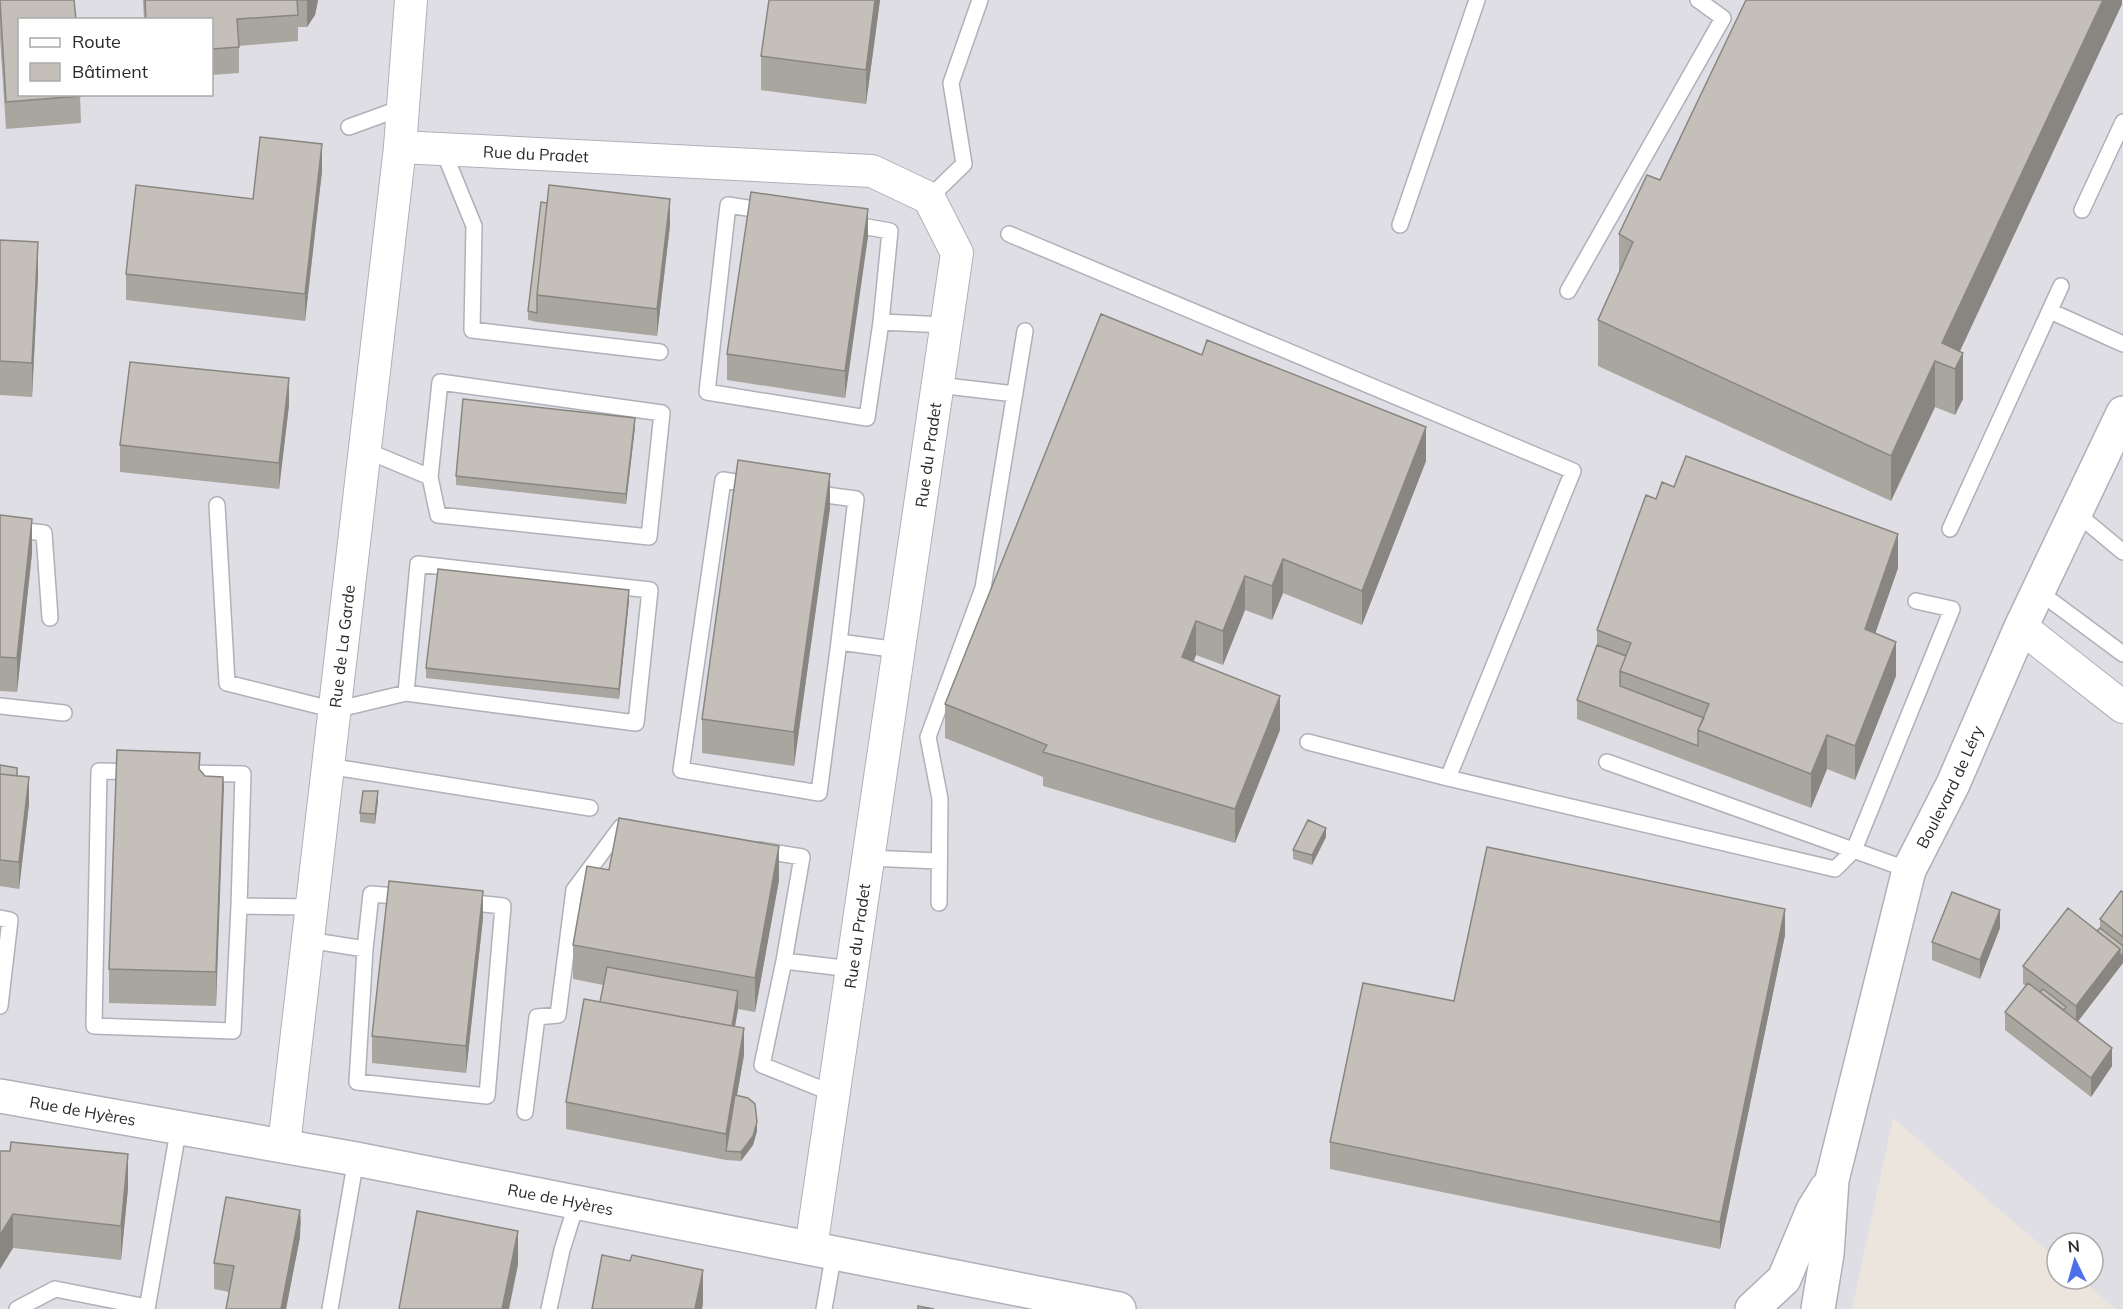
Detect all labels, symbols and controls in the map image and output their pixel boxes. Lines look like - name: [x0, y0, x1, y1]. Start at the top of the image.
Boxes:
- legend: [18, 18, 213, 96]
- text: Route: [72, 30, 121, 53]
- text: Bâtiment: [72, 60, 148, 83]
- street label: Rue du Pradet: [482, 141, 590, 167]
- street label: Rue du Pradet: [911, 401, 945, 509]
- street label: Rue de La Garde: [325, 584, 359, 709]
- street label: Boulevard de Léry: [1912, 722, 1987, 852]
- street label: Rue du Pradet: [840, 882, 874, 990]
- street label: Rue de Hyères: [28, 1091, 137, 1130]
- street label: Rue de Hyères: [506, 1179, 615, 1219]
- north arrow: [2045, 1231, 2105, 1291]
- text: N: [2067, 1236, 2081, 1257]

